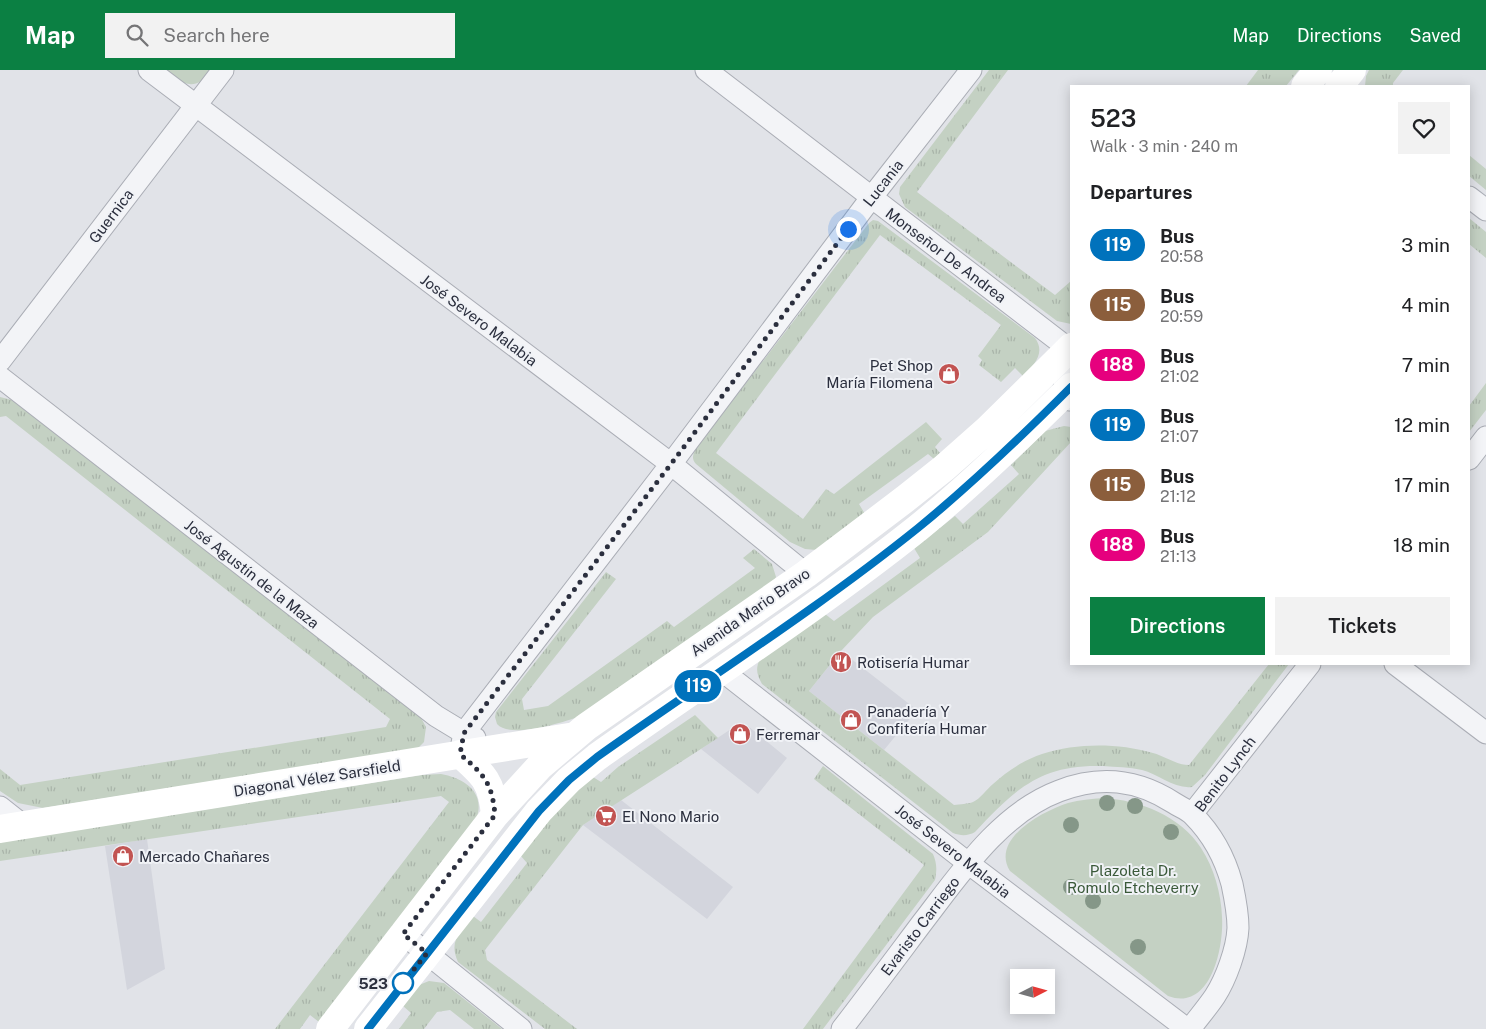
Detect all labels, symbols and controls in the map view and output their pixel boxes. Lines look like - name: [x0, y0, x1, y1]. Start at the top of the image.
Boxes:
- search box: [105, 13, 455, 58]
- text: Map: [25, 21, 75, 49]
- icon: search: [123, 21, 151, 49]
- text: Search here: [163, 24, 270, 46]
- text: Map: [1232, 25, 1269, 46]
- text: Directions: [1297, 25, 1382, 46]
- text: Saved: [1410, 25, 1461, 46]
- button: heart: [1398, 102, 1450, 154]
- text: 523: [1090, 104, 1136, 132]
- text: Walk · 3 min · 240 m: [1090, 137, 1238, 156]
- street label: Lucania: [860, 156, 906, 210]
- text: Departures: [1090, 181, 1193, 203]
- street label: Guernica: [85, 186, 137, 246]
- street label: Monseñor De Andrea: [882, 204, 1010, 306]
- your location: [836, 217, 861, 242]
- text: Bus: [1160, 225, 1194, 247]
- text: 119: [1104, 234, 1131, 255]
- text: 3 min: [1401, 234, 1450, 256]
- text: 20:58: [1160, 247, 1204, 266]
- street label: José Severo Malabia: [417, 271, 541, 369]
- text: Bus: [1160, 285, 1194, 307]
- text: 115: [1104, 294, 1131, 315]
- text: 4 min: [1401, 294, 1450, 316]
- text: 20:59: [1160, 307, 1203, 326]
- text: Bus: [1160, 345, 1194, 367]
- text: 188: [1102, 354, 1133, 375]
- text: 7 min: [1402, 354, 1450, 376]
- place label: Pet Shop María Filomena: [826, 357, 933, 391]
- shop icon: Pet Shop María Filomena: [937, 362, 961, 386]
- text: 21:02: [1160, 367, 1199, 386]
- text: Bus: [1160, 405, 1194, 427]
- text: 119: [1104, 414, 1131, 435]
- text: 12 min: [1394, 414, 1450, 436]
- text: 21:07: [1160, 427, 1199, 446]
- text: Bus: [1160, 465, 1194, 487]
- text: 115: [1104, 474, 1131, 495]
- text: 17 min: [1394, 474, 1450, 496]
- text: 21:12: [1160, 487, 1196, 506]
- street label: José Agustín de la Maza: [181, 516, 323, 632]
- text: Bus: [1160, 525, 1194, 547]
- text: 188: [1102, 534, 1133, 555]
- text: 18 min: [1393, 534, 1450, 556]
- text: 21:13: [1160, 547, 1196, 566]
- street label: Avenida Mario Bravo: [687, 564, 813, 660]
- button: Directions: [1090, 597, 1265, 655]
- button: Tickets: [1275, 597, 1450, 655]
- restaurant icon: Rotisería Humar: [829, 650, 853, 674]
- place label: Rotisería Humar: [857, 654, 970, 671]
- line badge: 119: [669, 670, 727, 702]
- text: 119: [684, 675, 712, 696]
- place label: Panadería Y Confitería Humar: [867, 703, 987, 737]
- shop icon: Panadería Y Confitería Humar: [839, 708, 863, 732]
- shop icon: Ferremar: [728, 722, 752, 746]
- place label: Ferremar: [756, 726, 821, 743]
- street label: Benito Lynch: [1191, 733, 1259, 815]
- street label: Diagonal Vélez Sarsfield: [232, 756, 402, 800]
- street label: José Severo Malabia: [892, 801, 1014, 901]
- supermarket icon: El Nono Mario: [594, 804, 618, 828]
- place label: El Nono Mario: [622, 808, 719, 825]
- shop icon: Mercado Chañares: [111, 844, 135, 868]
- place label: Mercado Chañares: [139, 848, 270, 865]
- park label: Plazoleta Dr. Romulo Etcheverry: [1067, 862, 1199, 896]
- street label: Evaristo Carriego: [877, 873, 963, 979]
- north arrow: [1010, 969, 1055, 1014]
- map controls: [1010, 969, 1055, 1014]
- marker: 523: [392, 972, 414, 994]
- place label: 523: [358, 975, 388, 992]

